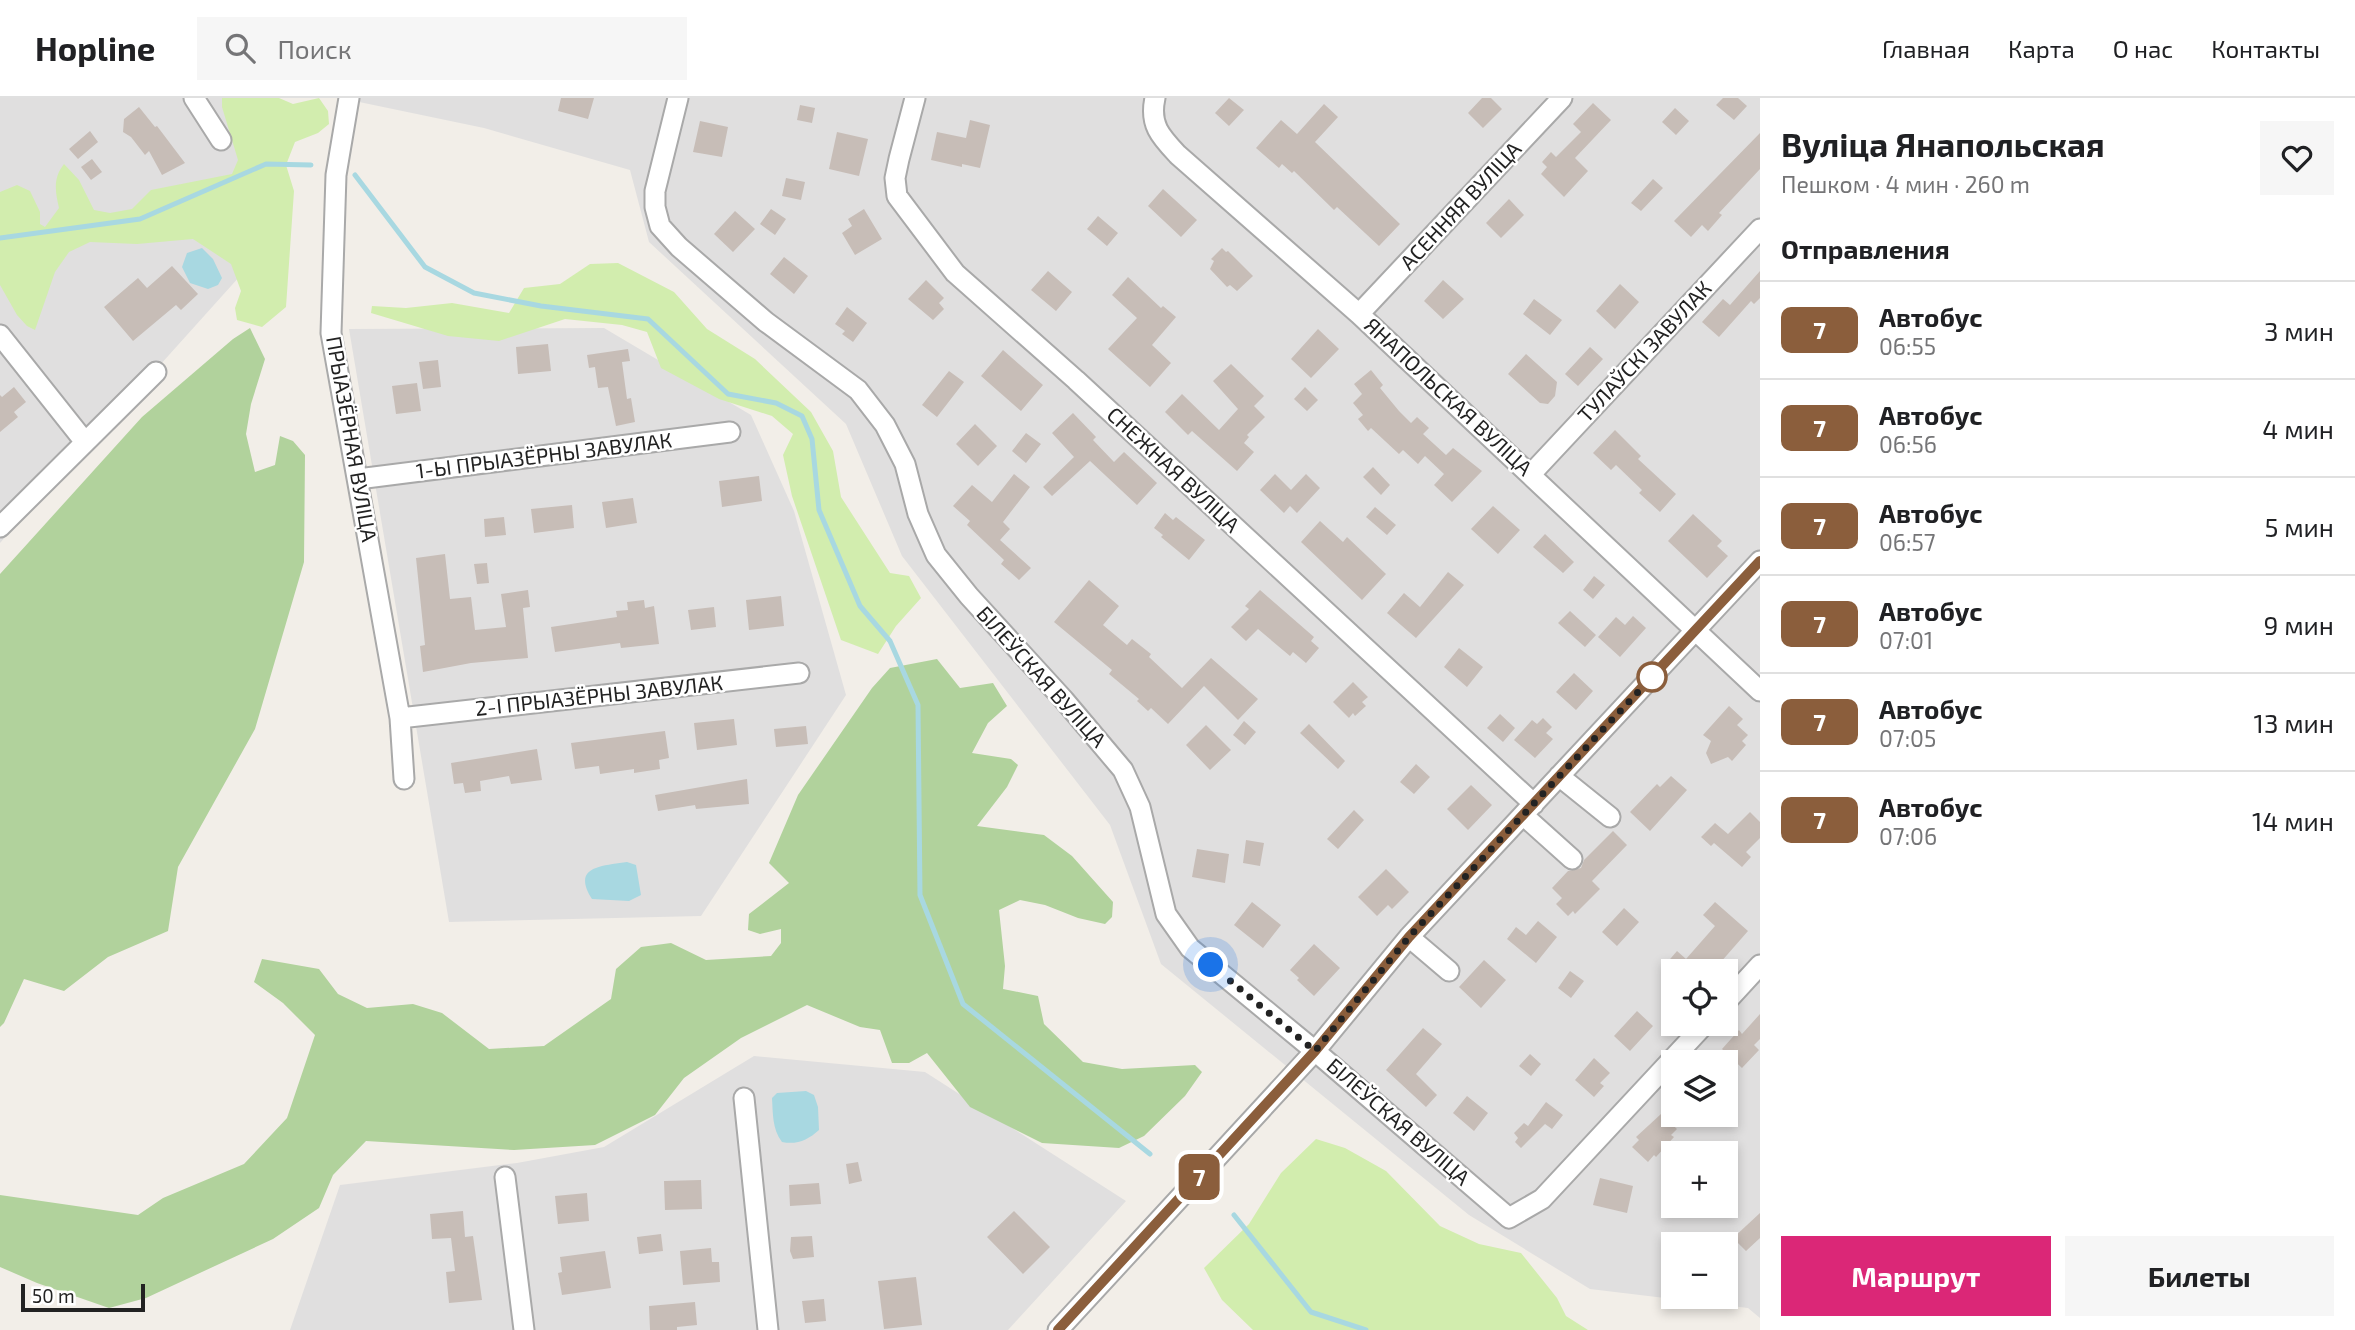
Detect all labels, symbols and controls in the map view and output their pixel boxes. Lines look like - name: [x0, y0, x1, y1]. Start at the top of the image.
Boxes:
- search box: [197, 17, 687, 80]
- text: Hopline: [35, 28, 155, 68]
- icon: search: [221, 29, 259, 67]
- text: Поиск: [277, 33, 352, 64]
- text: Главная: [1882, 34, 1970, 63]
- text: Карта: [2008, 34, 2075, 63]
- text: О нас: [2113, 34, 2173, 63]
- text: Контакты: [2211, 34, 2320, 63]
- button: heart: [2260, 121, 2334, 195]
- text: Вуліца Янапольская: [1781, 124, 2105, 164]
- street label: АСЕННЯЯ ВУЛІЦА: [1394, 136, 1526, 274]
- text: Пешком · 4 мин · 260 m: [1781, 170, 2030, 198]
- text: Отправления: [1781, 233, 1950, 264]
- street label: ТУЛАЎСКІ ЗАВУЛАК: [1572, 275, 1716, 427]
- text: Автобус: [1879, 301, 1982, 332]
- street label: ЯНАПОЛЬСКАЯ ВУЛІЦА: [1360, 312, 1538, 480]
- text: 7: [1813, 315, 1826, 344]
- text: 3 мин: [2264, 315, 2334, 346]
- text: 06:55: [1879, 332, 1936, 360]
- street label: ПРЫАЗЁРНАЯ ВУЛІЦА: [322, 334, 383, 543]
- text: Автобус: [1879, 399, 1982, 430]
- street label: СНЕЖНАЯ ВУЛІЦА: [1103, 401, 1245, 537]
- text: 7: [1813, 413, 1826, 442]
- text: 4 мин: [2262, 413, 2334, 444]
- street label: 1-Ы ПРЫАЗЁРНЫ ЗАВУЛАК: [414, 426, 673, 483]
- text: 06:56: [1879, 430, 1937, 458]
- text: Автобус: [1879, 497, 1982, 528]
- text: 7: [1813, 511, 1826, 540]
- text: 5 мин: [2264, 511, 2334, 542]
- text: 06:57: [1879, 528, 1936, 556]
- text: Автобус: [1879, 595, 1982, 626]
- street label: БІЛЕЎСКАЯ ВУЛІЦА: [972, 600, 1112, 752]
- text: 7: [1813, 609, 1826, 638]
- text: 9 мин: [2263, 609, 2334, 640]
- text: 07:01: [1879, 626, 1933, 654]
- unlabelled marker: [1637, 662, 1667, 692]
- street label: 2-І ПРЫАЗЁРНЫ ЗАВУЛАК: [474, 669, 724, 720]
- text: Автобус: [1879, 693, 1982, 724]
- text: 7: [1813, 707, 1826, 736]
- text: 13 мин: [2254, 707, 2334, 738]
- text: 07:05: [1879, 724, 1936, 752]
- text: Автобус: [1879, 791, 1982, 822]
- text: 7: [1813, 805, 1826, 834]
- text: 14 мин: [2252, 805, 2334, 836]
- text: 07:06: [1879, 822, 1937, 850]
- your location: [1193, 947, 1228, 982]
- map controls: [1661, 959, 1738, 1309]
- button: locate: [1661, 959, 1738, 1036]
- button: layers: [1661, 1050, 1738, 1127]
- street label: БІЛЕЎСКАЯ ВУЛІЦА: [1322, 1052, 1476, 1190]
- button: +: [1661, 1141, 1738, 1218]
- line badge: 7: [1176, 1154, 1222, 1200]
- text: 7: [1193, 1162, 1205, 1191]
- button: −: [1661, 1232, 1738, 1309]
- button: Маршрут: [1781, 1236, 2051, 1316]
- button: Билеты: [2065, 1236, 2334, 1316]
- scale bar: [21, 1281, 145, 1313]
- text: 50 m: [32, 1284, 75, 1307]

